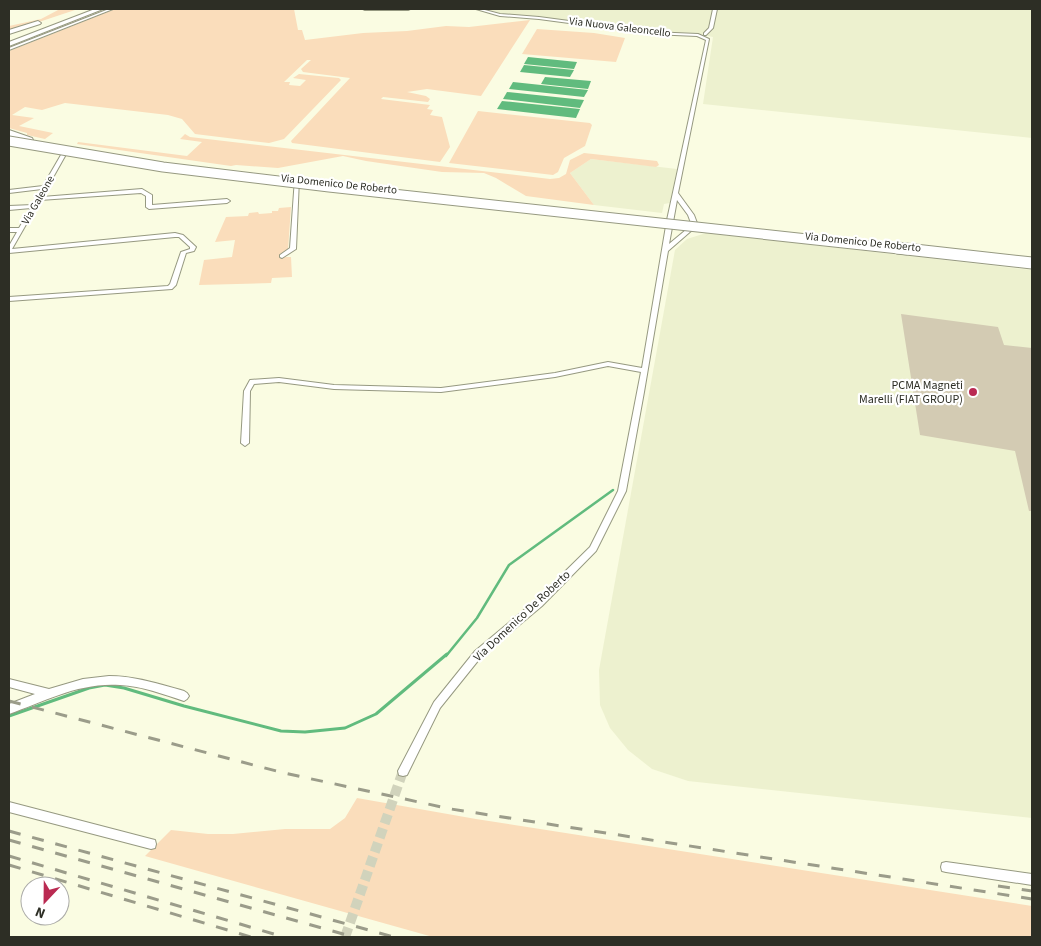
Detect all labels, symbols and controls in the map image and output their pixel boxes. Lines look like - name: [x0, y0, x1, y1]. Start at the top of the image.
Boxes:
- street label: Via Nuova Galeoncello: [568, 13, 672, 41]
- street label: Via Domenico De Roberto: [280, 170, 398, 198]
- street label: Via Galeone: [18, 172, 58, 227]
- street label: Via Domenico De Roberto: [804, 228, 922, 256]
- place label: PCMA Magneti Marelli (FIAT GROUP): [859, 377, 963, 408]
- marker: PCMA Magneti Marelli (FIAT GROUP): [967, 386, 979, 398]
- street label: Via Domenico De Roberto: [470, 566, 574, 666]
- north arrow: [20, 876, 70, 926]
- text: N: [32, 901, 49, 923]

